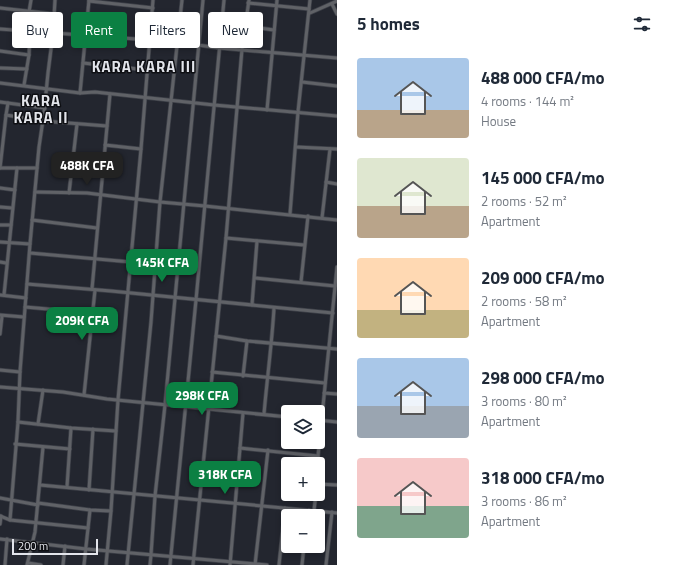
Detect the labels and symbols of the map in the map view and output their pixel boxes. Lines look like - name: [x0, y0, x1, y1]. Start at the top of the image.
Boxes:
- district label: KARA KARA III: [92, 55, 196, 78]
- district label: KARA KARA II: [13, 89, 69, 129]
- pin: 488K CFA: [46, 152, 128, 186]
- pin: 145K CFA: [121, 249, 203, 283]
- pin: 209K CFA: [41, 307, 123, 341]
- pin: 298K CFA: [161, 382, 243, 416]
- pin: 318K CFA: [184, 461, 266, 495]
- scale bar: [12, 537, 98, 556]

